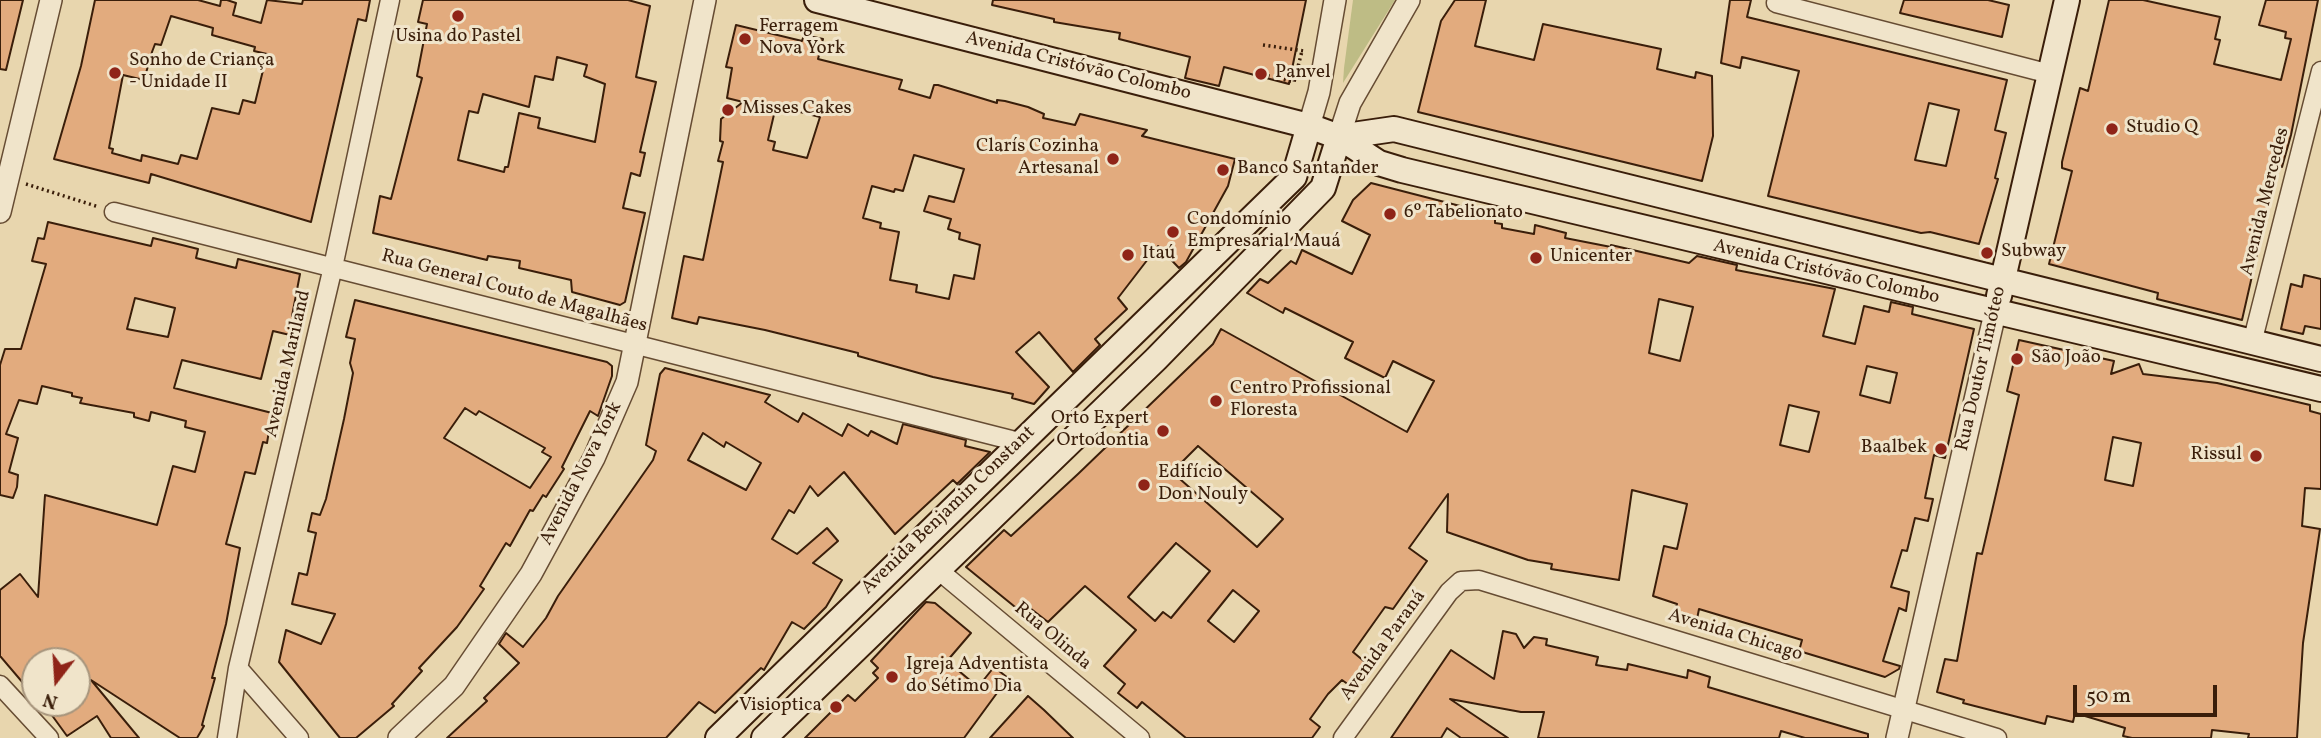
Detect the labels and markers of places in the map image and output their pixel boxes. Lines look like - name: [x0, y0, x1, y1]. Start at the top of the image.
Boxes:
- marker: Usina do Pastel: [450, 8, 466, 24]
- place label: Ferragem Nova York: [759, 17, 845, 61]
- place label: Usina do Pastel: [395, 27, 521, 49]
- marker: Ferragem Nova York: [737, 31, 753, 47]
- place label: Sonho de Criança - Unidade II: [129, 51, 275, 95]
- place label: Panvel: [1275, 63, 1331, 85]
- marker: Sonho de Criança - Unidade II: [107, 65, 123, 81]
- marker: Panvel: [1253, 66, 1269, 82]
- place label: Misses Cakes: [742, 99, 852, 121]
- marker: Misses Cakes: [720, 102, 736, 118]
- place label: Studio Q: [2126, 118, 2198, 140]
- marker: Studio Q: [2104, 121, 2120, 137]
- place label: Clarís Cozinha Artesanal: [976, 137, 1099, 181]
- marker: Clarís Cozinha Artesanal: [1105, 151, 1121, 167]
- place label: Banco Santander: [1237, 159, 1378, 181]
- marker: Banco Santander: [1215, 162, 1231, 178]
- place label: 6º Tabelionato: [1404, 203, 1523, 225]
- marker: 6º Tabelionato: [1382, 206, 1398, 222]
- place label: Condomínio Empresarial Mauá: [1187, 210, 1341, 254]
- marker: Condomínio Empresarial Mauá: [1165, 224, 1181, 240]
- place label: Subway: [2001, 242, 2066, 264]
- place label: Itaú: [1142, 244, 1176, 266]
- marker: Subway: [1979, 245, 1995, 261]
- marker: Itaú: [1120, 247, 1136, 263]
- place label: Unicenter: [1550, 247, 1632, 269]
- marker: Unicenter: [1528, 250, 1544, 266]
- place label: São João: [2031, 348, 2101, 370]
- marker: São João: [2009, 351, 2025, 367]
- place label: Centro Profissional Floresta: [1230, 379, 1391, 423]
- marker: Centro Profissional Floresta: [1208, 393, 1224, 409]
- place label: Orto Expert Ortodontia: [1051, 409, 1149, 453]
- marker: Orto Expert Ortodontia: [1155, 423, 1171, 439]
- place label: Baalbek: [1861, 438, 1927, 460]
- marker: Baalbek: [1933, 441, 1949, 457]
- place label: Rissul: [2191, 445, 2242, 467]
- marker: Rissul: [2248, 448, 2264, 464]
- place label: Edifício Don Nouly: [1158, 463, 1248, 507]
- marker: Edifício Don Nouly: [1136, 477, 1152, 493]
- place label: Igreja Adventista do Sétimo Dia: [906, 655, 1049, 699]
- marker: Igreja Adventista do Sétimo Dia: [884, 669, 900, 685]
- place label: Visioptica: [739, 696, 822, 718]
- marker: Visioptica: [828, 699, 844, 715]

